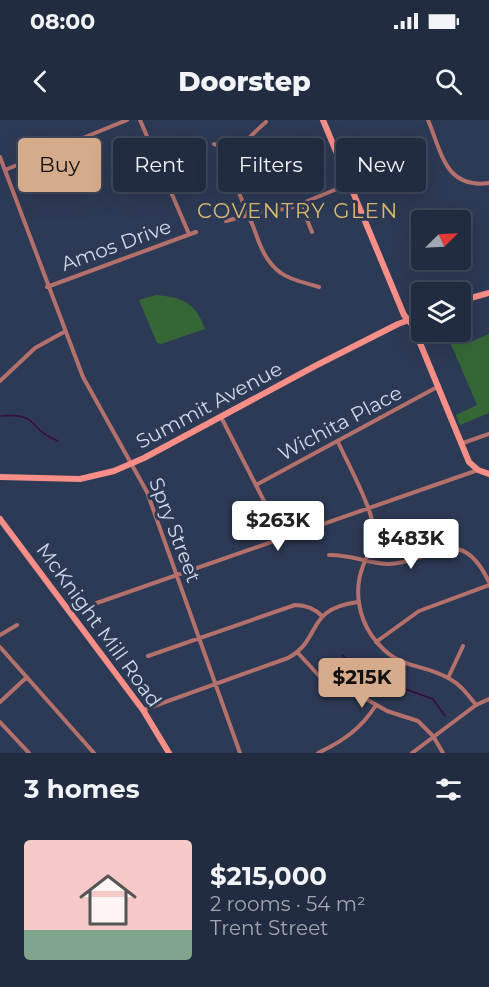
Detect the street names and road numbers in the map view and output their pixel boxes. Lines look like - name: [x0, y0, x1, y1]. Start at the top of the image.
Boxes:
- street label: Amos Drive: [58, 214, 174, 276]
- street label: Summit Avenue: [132, 356, 286, 454]
- street label: Wichita Place: [274, 380, 406, 466]
- street label: Spry Street: [144, 474, 206, 586]
- street label: McKnight Mill Road: [32, 538, 166, 712]

